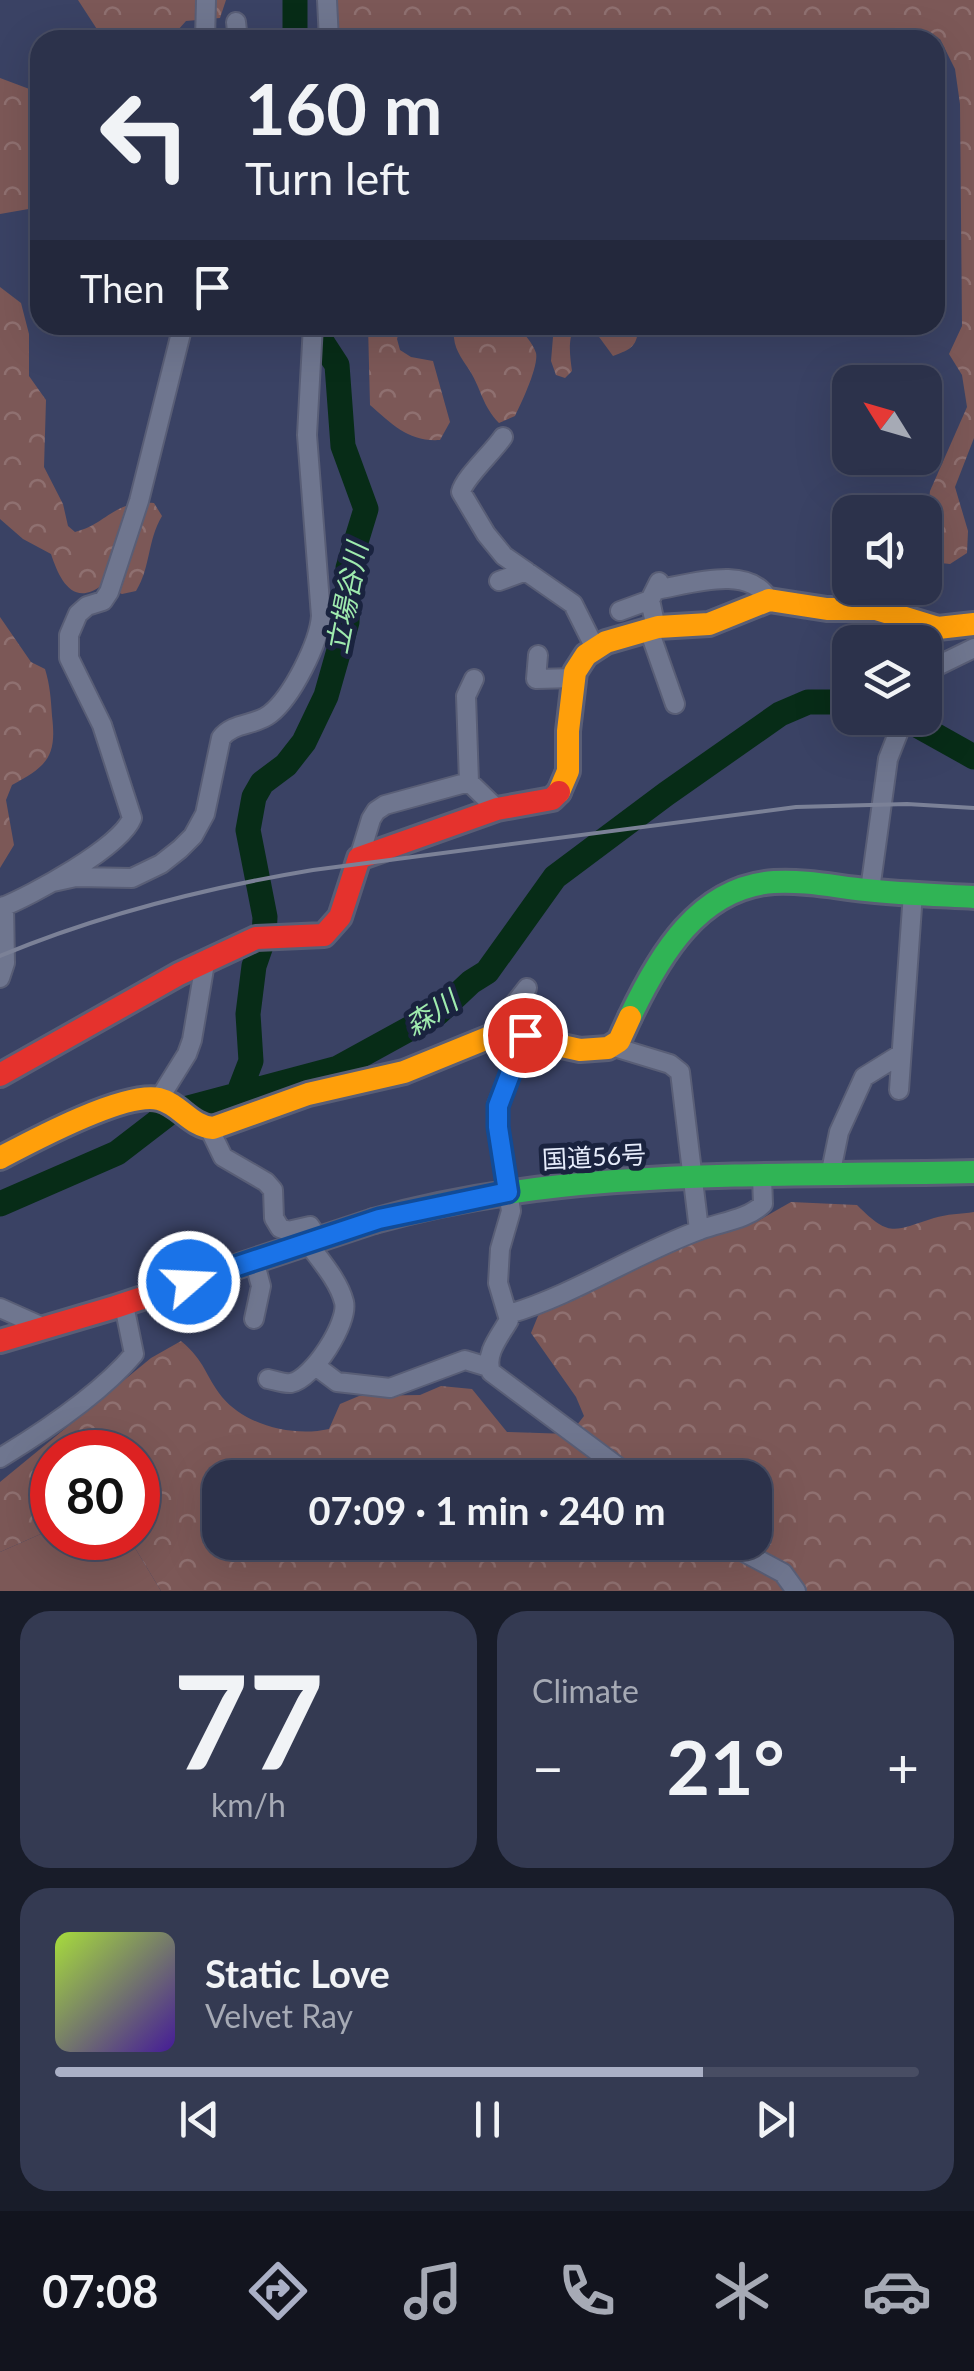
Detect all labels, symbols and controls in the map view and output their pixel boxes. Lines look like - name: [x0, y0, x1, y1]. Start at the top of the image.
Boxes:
- text: 160 m: [245, 66, 442, 150]
- icon: left: [80, 70, 210, 200]
- text: Turn left: [245, 151, 410, 205]
- icon: arrive: [185, 260, 240, 315]
- text: Then: [80, 265, 165, 311]
- north arrow: [832, 365, 942, 475]
- map controls: [832, 365, 942, 735]
- button: sound: [832, 495, 942, 605]
- water label: 立場谷川: [319, 537, 374, 656]
- button: layers: [832, 625, 942, 735]
- water label: 森川: [398, 981, 466, 1042]
- pin: [483, 993, 568, 1078]
- icon: arrive: [498, 1008, 553, 1063]
- street label: 国道56号: [541, 1138, 647, 1174]
- position arrow: [137, 1230, 241, 1334]
- speed limit sign: 80: [30, 1430, 160, 1560]
- text: 07:09 · 1 min · 240 m: [308, 1487, 666, 1533]
- text: 77: [173, 1642, 324, 1798]
- text: Climate: [532, 1671, 639, 1710]
- text: 21°: [666, 1721, 785, 1811]
- text: −: [532, 1734, 564, 1800]
- text: +: [887, 1734, 919, 1800]
- text: km/h: [211, 1785, 286, 1824]
- text: Static Love: [205, 1950, 390, 1996]
- text: Velvet Ray: [205, 1996, 353, 2035]
- icon: previous: [172, 2092, 227, 2147]
- icon: pause: [460, 2092, 515, 2147]
- icon: next: [748, 2092, 803, 2147]
- icon: directions: [243, 2256, 313, 2326]
- icon: music: [398, 2256, 468, 2326]
- icon: phone: [552, 2256, 622, 2326]
- icon: climate: [707, 2256, 777, 2326]
- icon: car: [862, 2256, 932, 2326]
- text: 07:08: [42, 2264, 158, 2318]

